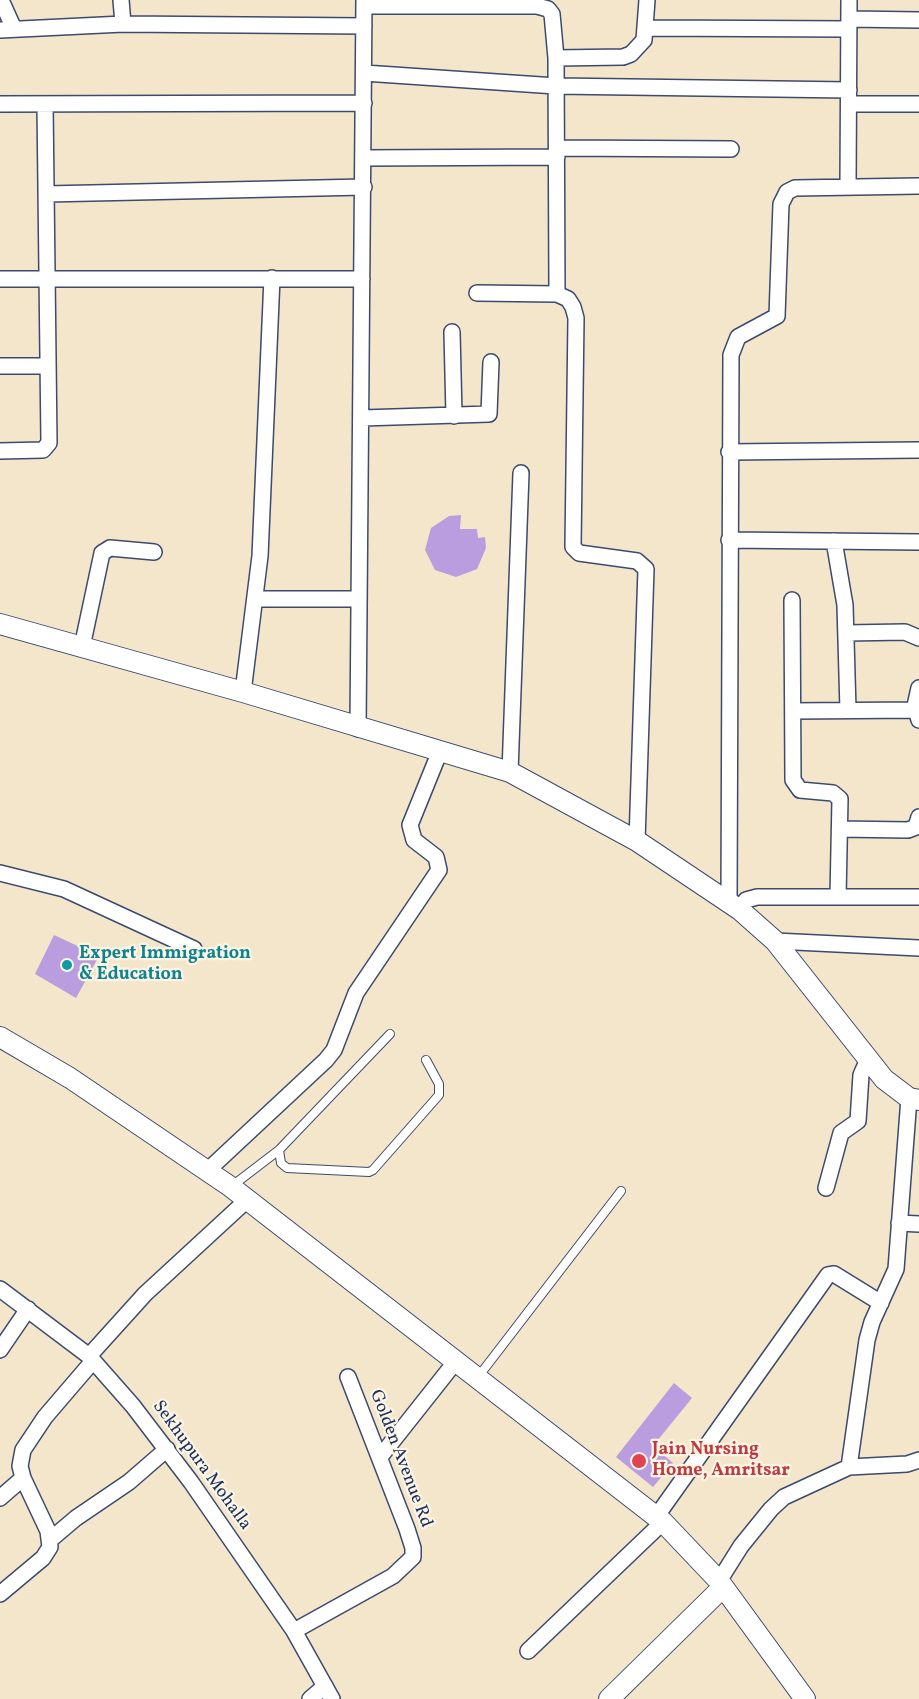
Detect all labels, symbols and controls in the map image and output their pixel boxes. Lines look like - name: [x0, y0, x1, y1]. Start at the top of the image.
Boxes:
- place label: Expert Immigration & Education: [79, 944, 251, 986]
- marker: Expert Immigration & Education: [60, 958, 74, 972]
- street label: Golden Avenue Rd: [364, 1387, 436, 1531]
- street label: Sekhupura Mohalla: [147, 1397, 255, 1535]
- place label: Jain Nursing Home, Amritsar: [652, 1440, 790, 1482]
- marker: Jain Nursing Home, Amritsar: [630, 1452, 648, 1470]

